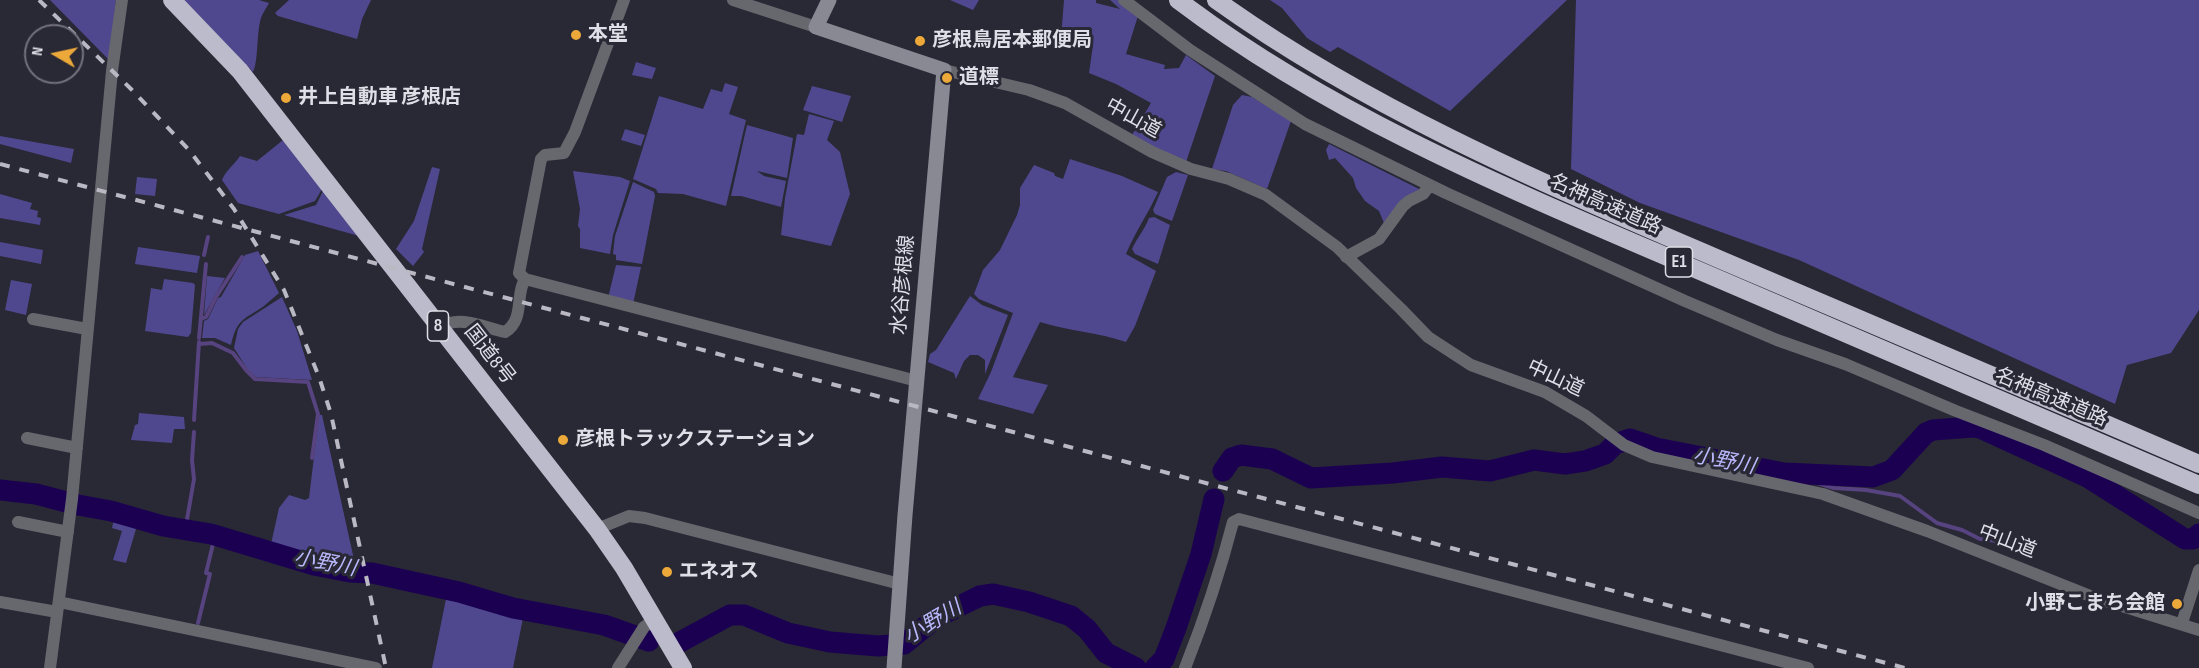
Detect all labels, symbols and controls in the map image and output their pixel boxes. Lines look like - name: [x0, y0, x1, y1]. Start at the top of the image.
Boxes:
- place label: 本堂: [588, 23, 628, 47]
- north arrow: [24, 24, 84, 84]
- marker: 本堂: [569, 28, 583, 42]
- place label: 彦根鳥居本郵便局: [932, 29, 1092, 53]
- marker: 彦根鳥居本郵便局: [913, 34, 927, 48]
- text: N: [28, 46, 48, 57]
- place label: 道標: [959, 66, 999, 90]
- marker: 道標: [940, 71, 954, 85]
- place label: 井上自動車 彦根店: [298, 86, 461, 110]
- marker: 井上自動車 彦根店: [279, 91, 293, 105]
- street label: 中山道: [1101, 94, 1165, 144]
- street label: 名神高速道路: [1545, 170, 1665, 240]
- street label: 水谷彦根線: [888, 234, 920, 336]
- road number: E1: [1666, 247, 1692, 277]
- road number: 8: [428, 311, 448, 341]
- street label: 国道8号: [458, 321, 520, 389]
- street label: 中山道: [1523, 355, 1587, 403]
- street label: 名神高速道路: [1991, 364, 2111, 432]
- place label: 彦根トラックステーション: [575, 428, 815, 452]
- marker: 彦根トラックステーション: [556, 433, 570, 447]
- water label: 小野川: [1691, 444, 1757, 480]
- street label: 中山道: [1975, 520, 2039, 564]
- water label: 小野川: [292, 546, 358, 582]
- place label: エネオス: [679, 560, 759, 584]
- marker: エネオス: [660, 565, 674, 579]
- place label: 小野こまち会館: [2025, 592, 2165, 616]
- water label: 小野川: [900, 596, 966, 650]
- marker: 小野こまち会館: [2170, 597, 2184, 611]

